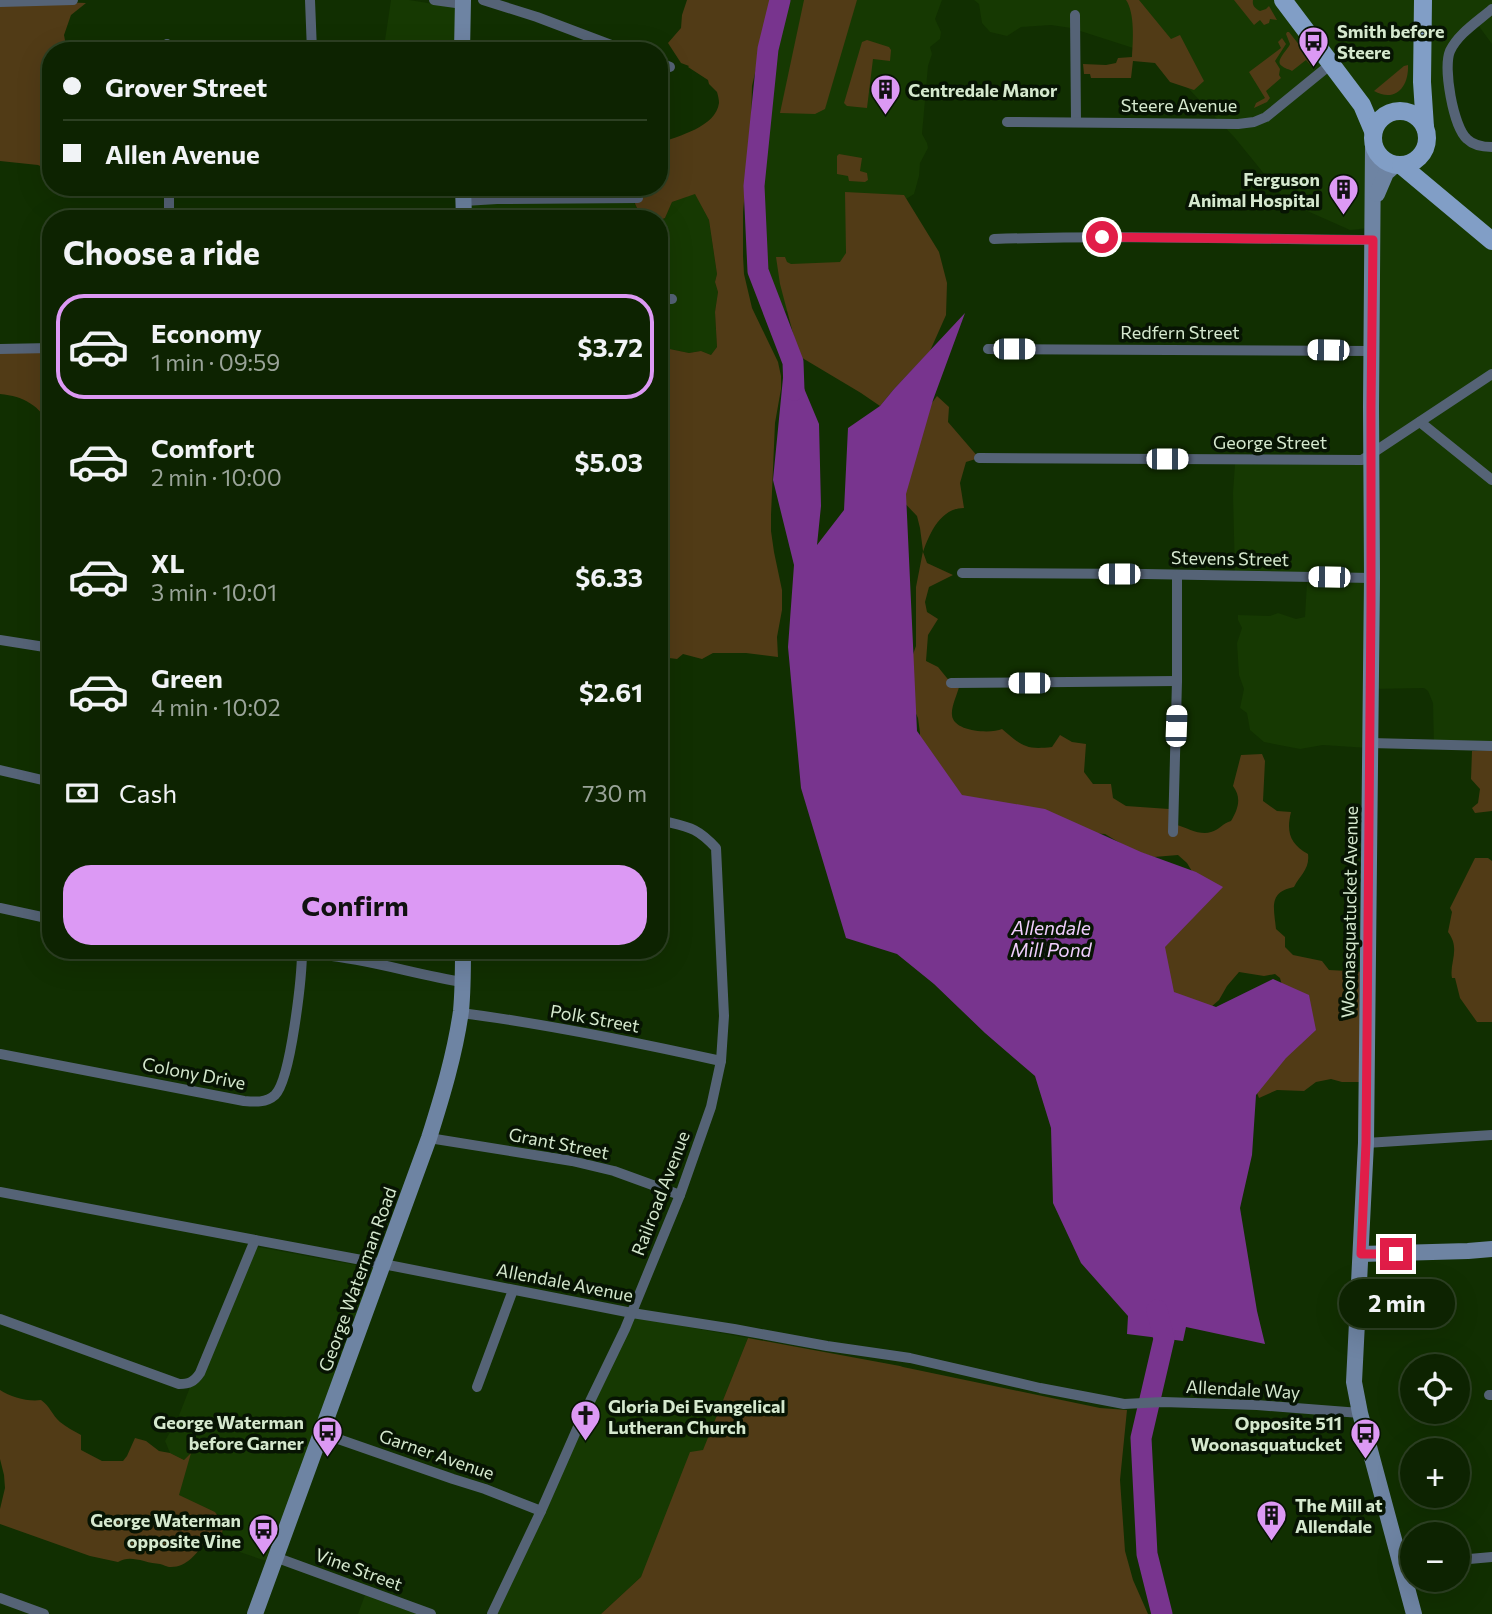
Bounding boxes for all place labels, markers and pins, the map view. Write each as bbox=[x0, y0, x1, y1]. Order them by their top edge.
place label: Smith before Steere bbox=[1337, 20, 1445, 63]
bus stop icon: Smith before Steere bbox=[1297, 24, 1331, 68]
building icon: Centredale Manor bbox=[868, 73, 902, 117]
place label: Centredale Manor bbox=[908, 79, 1058, 101]
place label: Ferguson Animal Hospital bbox=[1188, 168, 1320, 211]
building icon: Ferguson Animal Hospital bbox=[1326, 172, 1360, 216]
place label: Gloria Dei Evangelical Lutheran Church bbox=[608, 1395, 785, 1438]
church icon: Gloria Dei Evangelical Lutheran Church bbox=[568, 1399, 602, 1443]
place label: George Waterman before Garner bbox=[153, 1411, 305, 1454]
place label: Opposite 511 Woonasquatucket bbox=[1191, 1412, 1342, 1455]
bus stop icon: George Waterman before Garner bbox=[310, 1415, 344, 1459]
bus stop icon: Opposite 511 Woonasquatucket bbox=[1348, 1416, 1382, 1460]
place label: The Mill at Allendale bbox=[1295, 1494, 1383, 1537]
building icon: The Mill at Allendale bbox=[1255, 1498, 1289, 1542]
place label: George Waterman opposite Vine bbox=[90, 1509, 241, 1552]
bus stop icon: George Waterman opposite Vine bbox=[247, 1513, 281, 1557]

